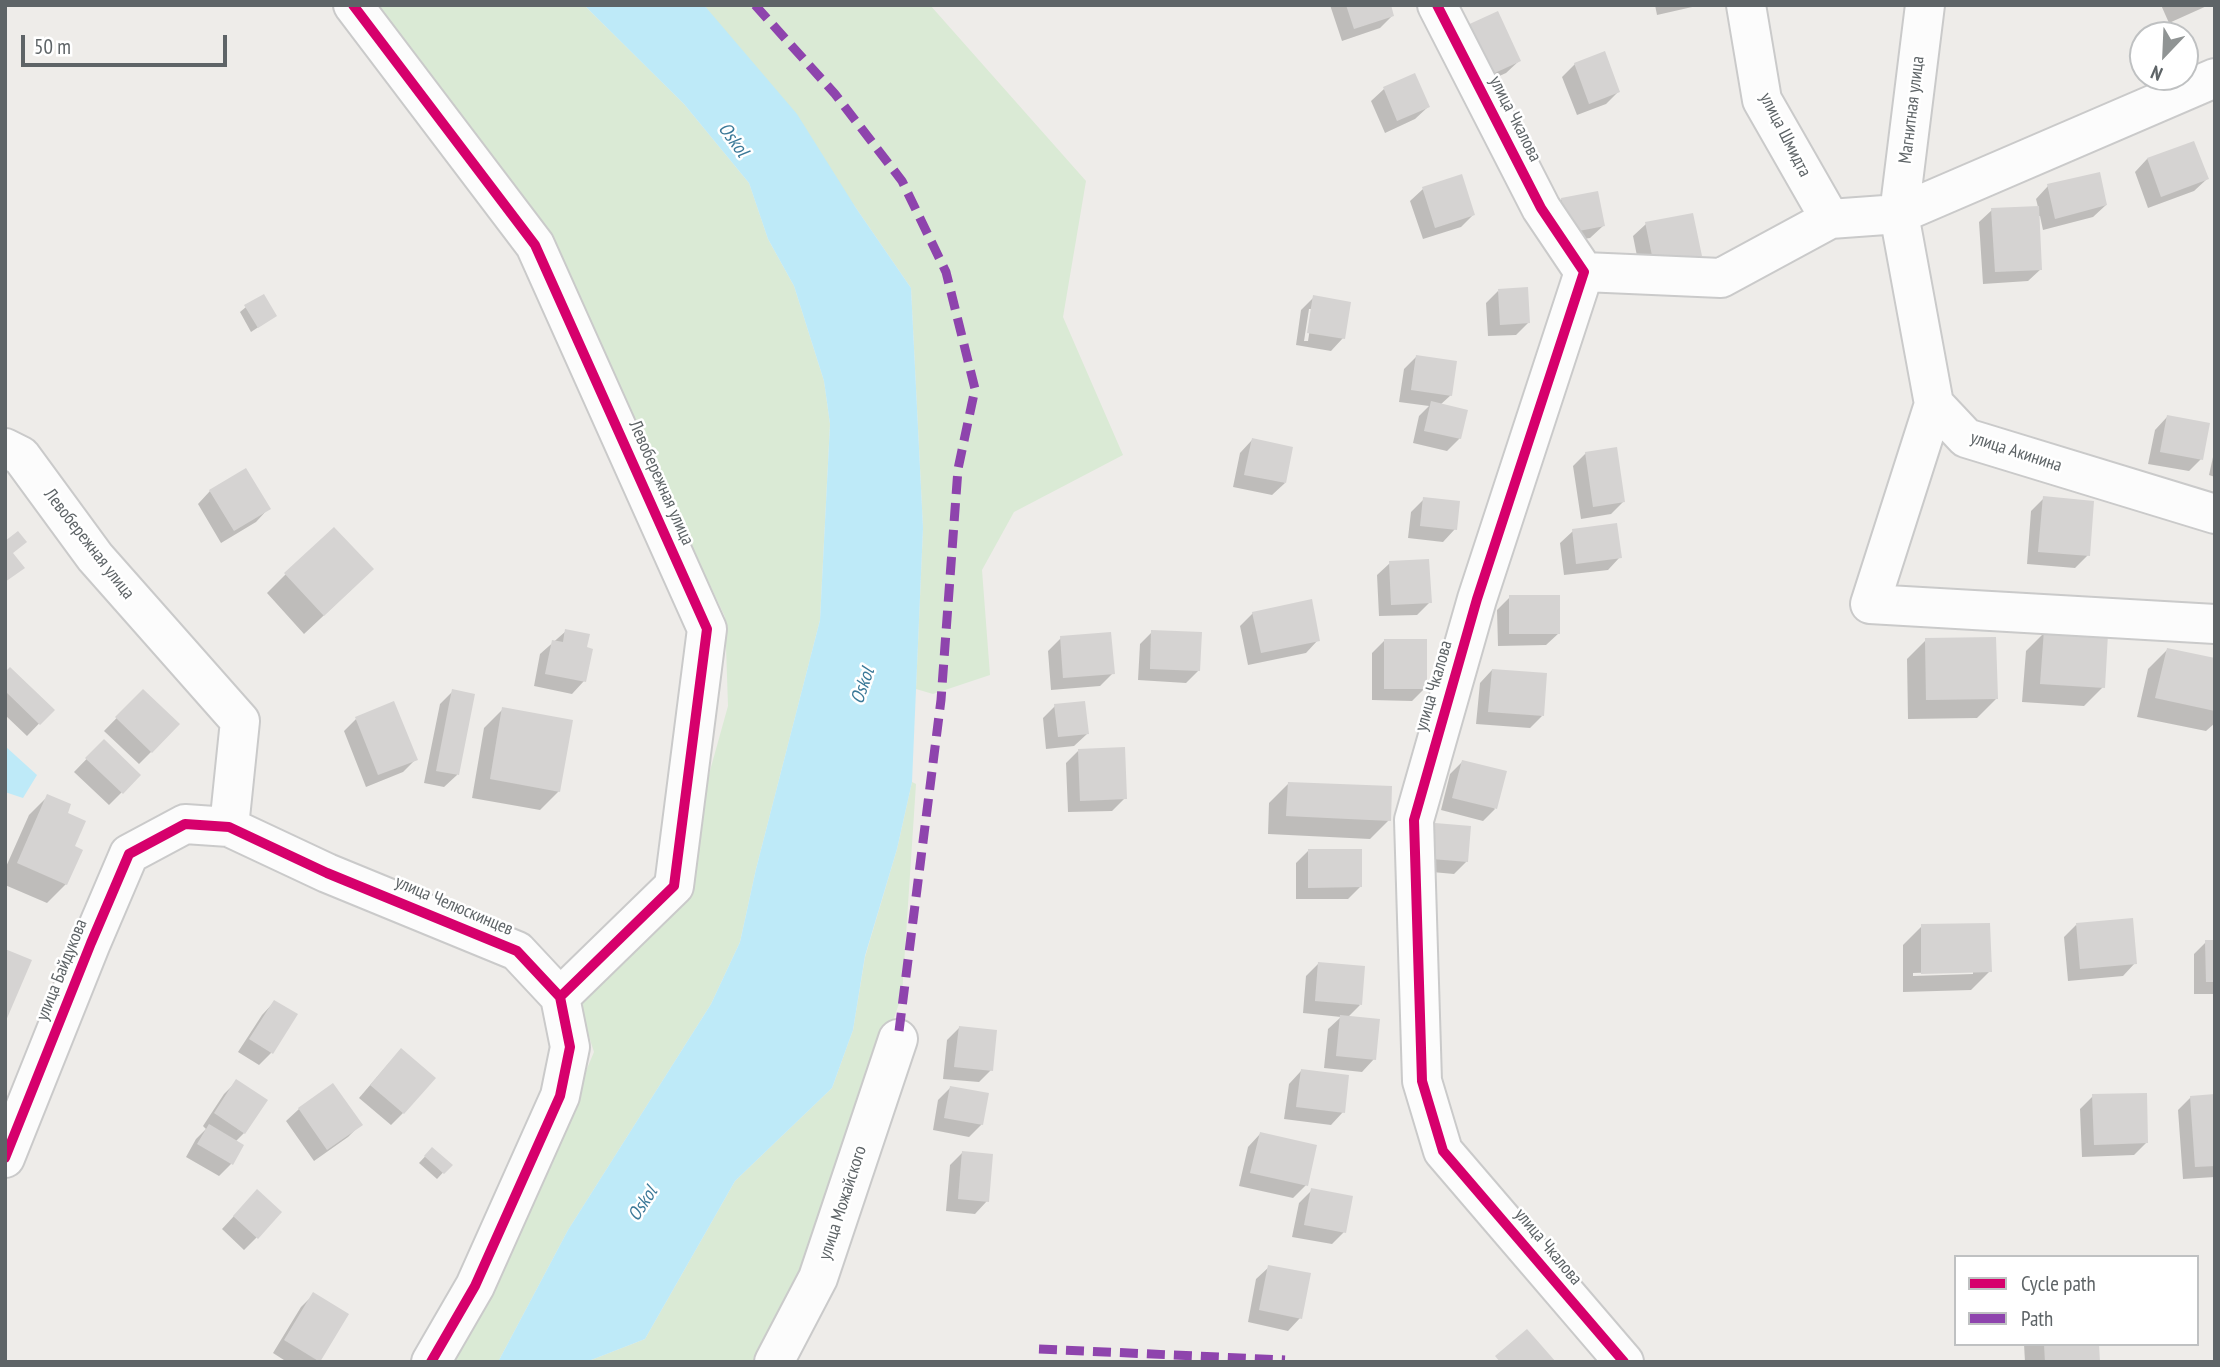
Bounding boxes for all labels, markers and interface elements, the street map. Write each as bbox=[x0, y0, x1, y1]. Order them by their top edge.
scale bar bbox=[24, 21, 231, 65]
north arrow bbox=[2129, 21, 2199, 91]
text: 50 m bbox=[34, 33, 71, 60]
street label: Магнитная улица bbox=[1895, 55, 1929, 165]
text: N bbox=[2147, 60, 2166, 87]
street label: улица Чкалова bbox=[1484, 73, 1546, 165]
street label: улица Шмидта bbox=[1755, 89, 1815, 181]
water label: Oskol bbox=[713, 118, 753, 162]
street label: Левобережная улица bbox=[624, 417, 698, 549]
street label: улица Акинина bbox=[1968, 427, 2064, 477]
street label: Левобережная улица bbox=[39, 484, 139, 604]
street label: улица Чкалова bbox=[1411, 638, 1457, 734]
water label: Oskol bbox=[846, 665, 880, 707]
street label: улица Челюскинцев bbox=[392, 871, 516, 941]
street label: улица Байдукова bbox=[32, 916, 92, 1024]
street label: улица Можайского bbox=[814, 1143, 872, 1263]
water label: Oskol bbox=[623, 1182, 663, 1226]
street label: улица Чкалова bbox=[1510, 1204, 1586, 1290]
legend bbox=[1954, 1255, 2199, 1346]
text: Cycle path bbox=[2021, 1270, 2096, 1297]
text: Path bbox=[2021, 1305, 2053, 1332]

